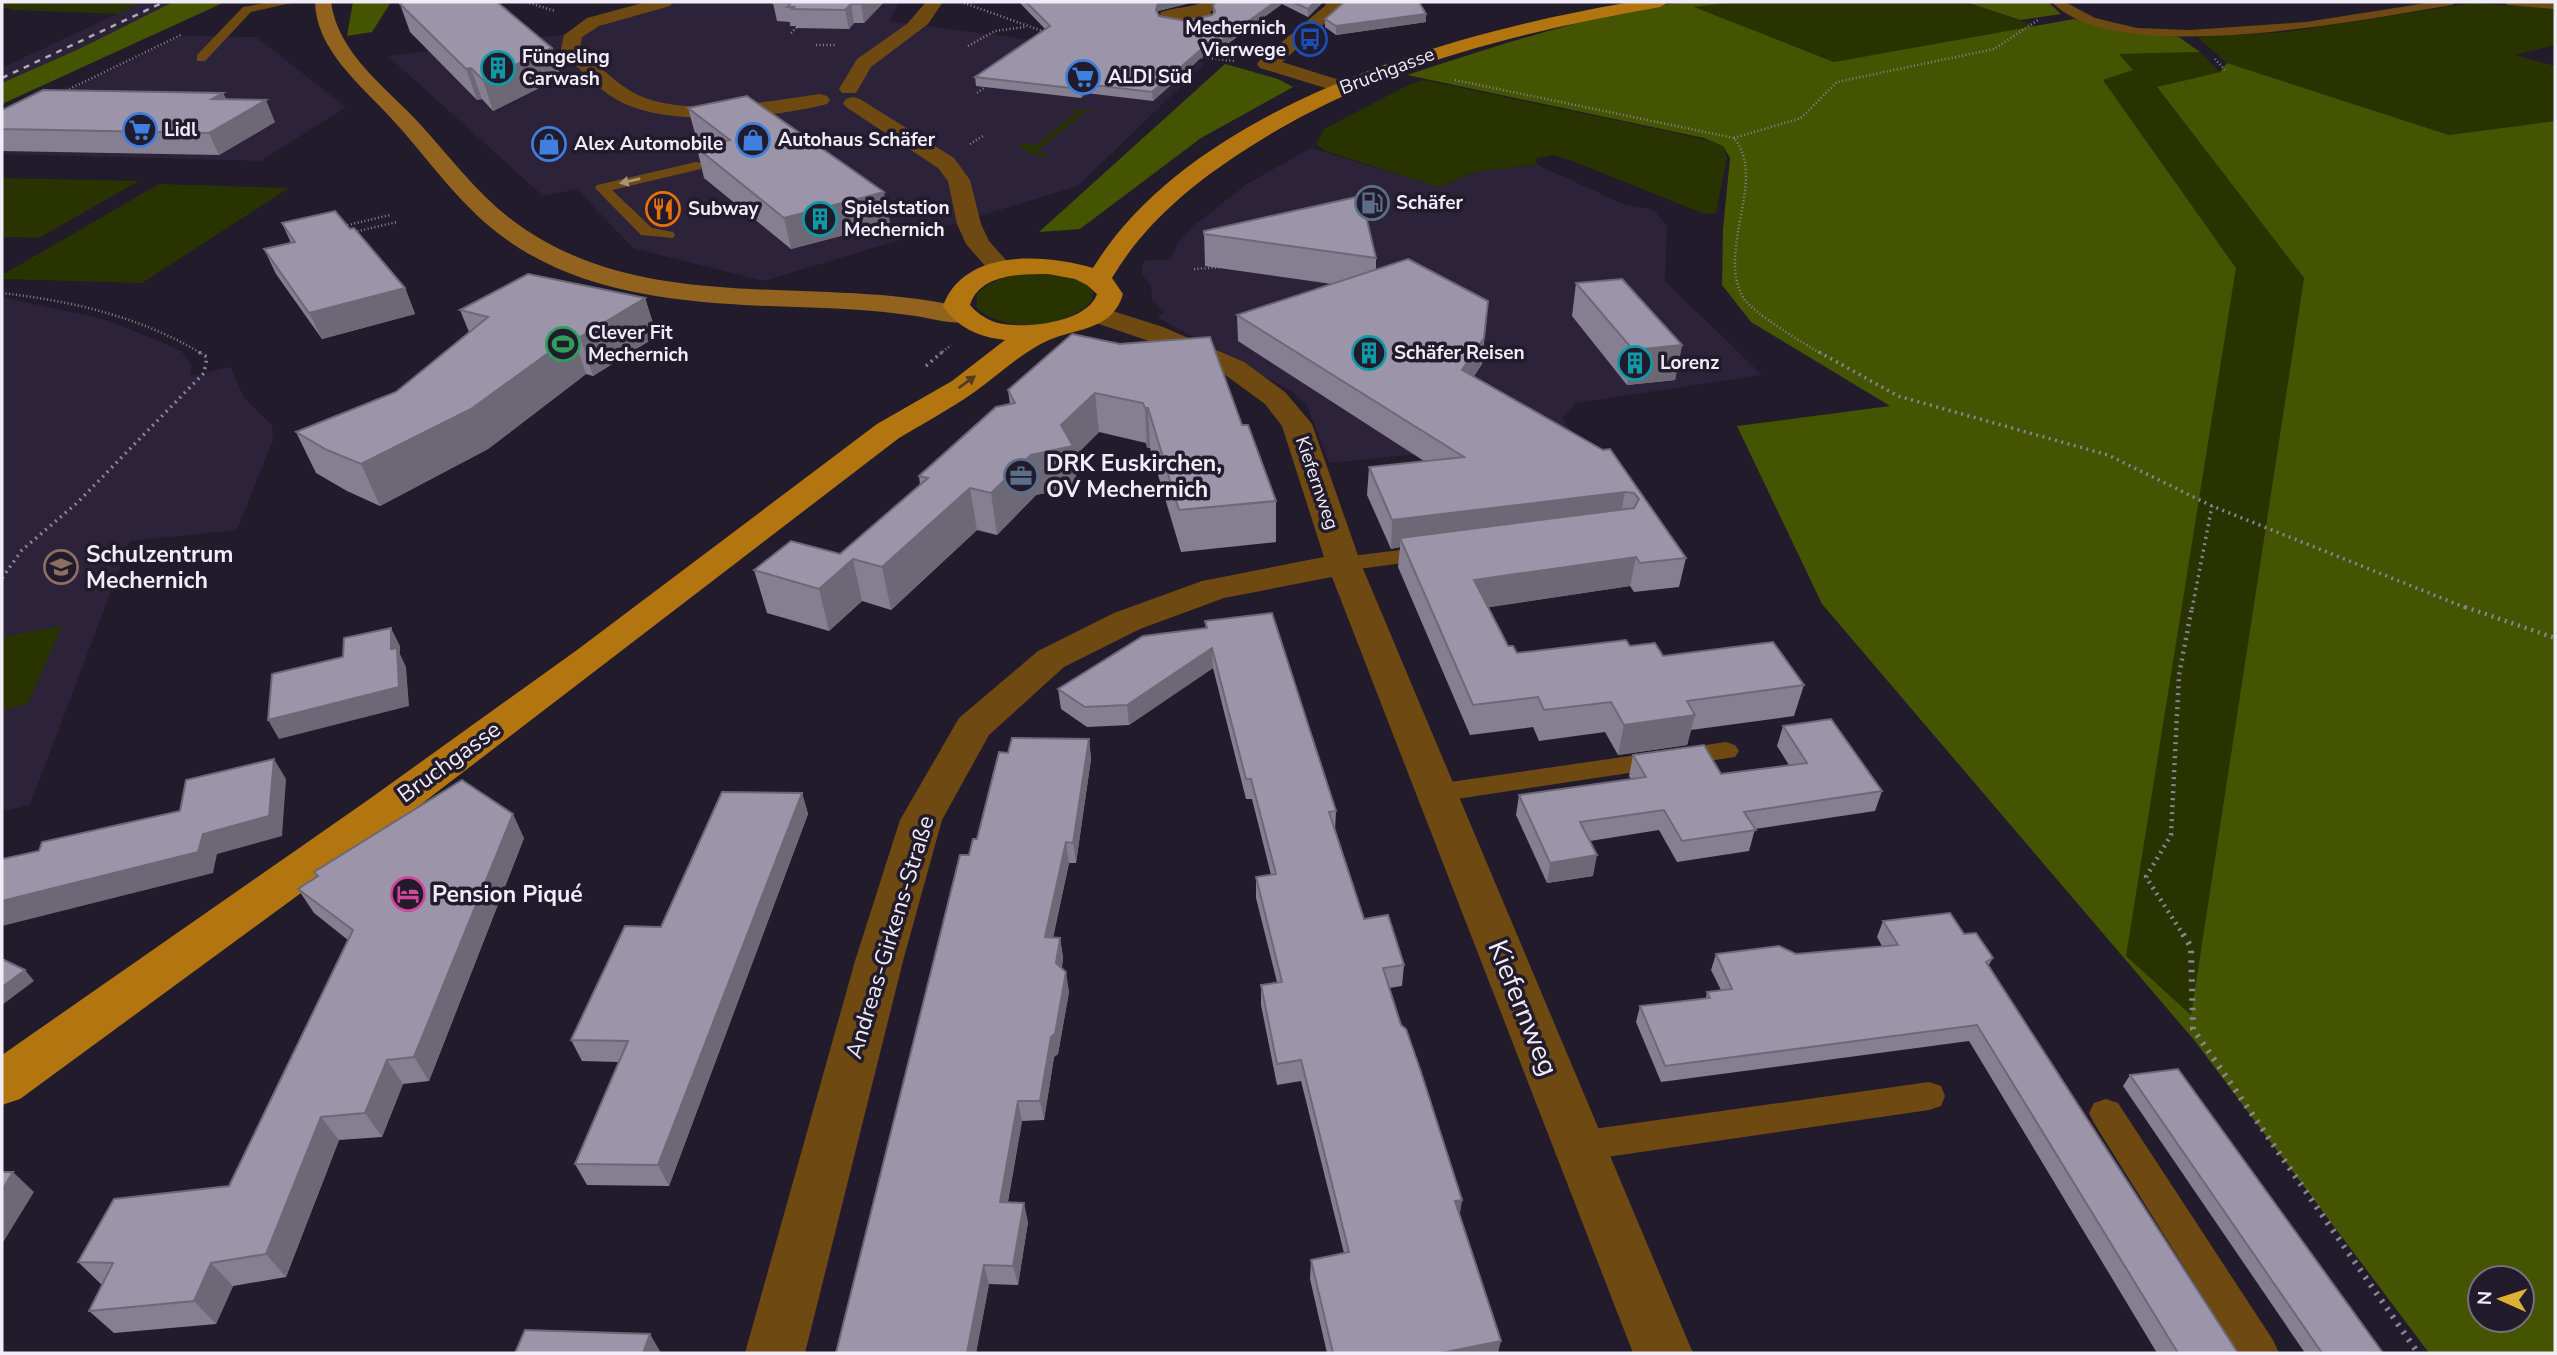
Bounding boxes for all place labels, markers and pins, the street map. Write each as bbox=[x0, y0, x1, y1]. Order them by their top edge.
place label: Mechernich Vierwege bbox=[1185, 15, 1286, 63]
bus stop icon: Mechernich Vierwege bbox=[1291, 20, 1329, 58]
place label: Füngeling Carwash bbox=[522, 44, 610, 92]
building icon: Füngeling Carwash bbox=[479, 49, 517, 87]
supermarket icon: ALDI Süd bbox=[1064, 58, 1102, 96]
place label: ALDI Süd bbox=[1108, 64, 1192, 90]
supermarket icon: Lidl bbox=[121, 111, 159, 149]
place label: Lidl bbox=[164, 117, 197, 143]
shop icon: Autohaus Schäfer bbox=[734, 121, 772, 159]
shop icon: Alex Automobile bbox=[530, 125, 568, 163]
place label: Autohaus Schäfer bbox=[778, 127, 936, 153]
place label: Alex Automobile bbox=[574, 131, 723, 157]
fuel station icon: Schäfer bbox=[1353, 184, 1391, 222]
restaurant icon: Subway bbox=[644, 190, 682, 228]
place label: Schäfer bbox=[1396, 190, 1463, 216]
place label: Spielstation Mechernich bbox=[844, 195, 950, 243]
place label: Subway bbox=[688, 196, 760, 222]
building icon: Spielstation Mechernich bbox=[801, 200, 839, 238]
place label: Clever Fit Mechernich bbox=[588, 320, 689, 368]
sports icon: Clever Fit Mechernich bbox=[544, 325, 582, 363]
building icon: Schäfer Reisen bbox=[1350, 334, 1388, 372]
place label: Schäfer Reisen bbox=[1394, 340, 1525, 366]
building icon: Lorenz bbox=[1616, 344, 1654, 382]
place label: Lorenz bbox=[1660, 350, 1719, 376]
place label: DRK Euskirchen, OV Mechernich bbox=[1046, 448, 1222, 505]
office icon: DRK Euskirchen, OV Mechernich bbox=[1002, 457, 1040, 495]
place label: Schulzentrum Mechernich bbox=[86, 539, 233, 596]
school or university icon: Schulzentrum Mechernich bbox=[42, 548, 80, 586]
hotel icon: Pension Piqué bbox=[389, 875, 427, 913]
place label: Pension Piqué bbox=[432, 879, 583, 910]

